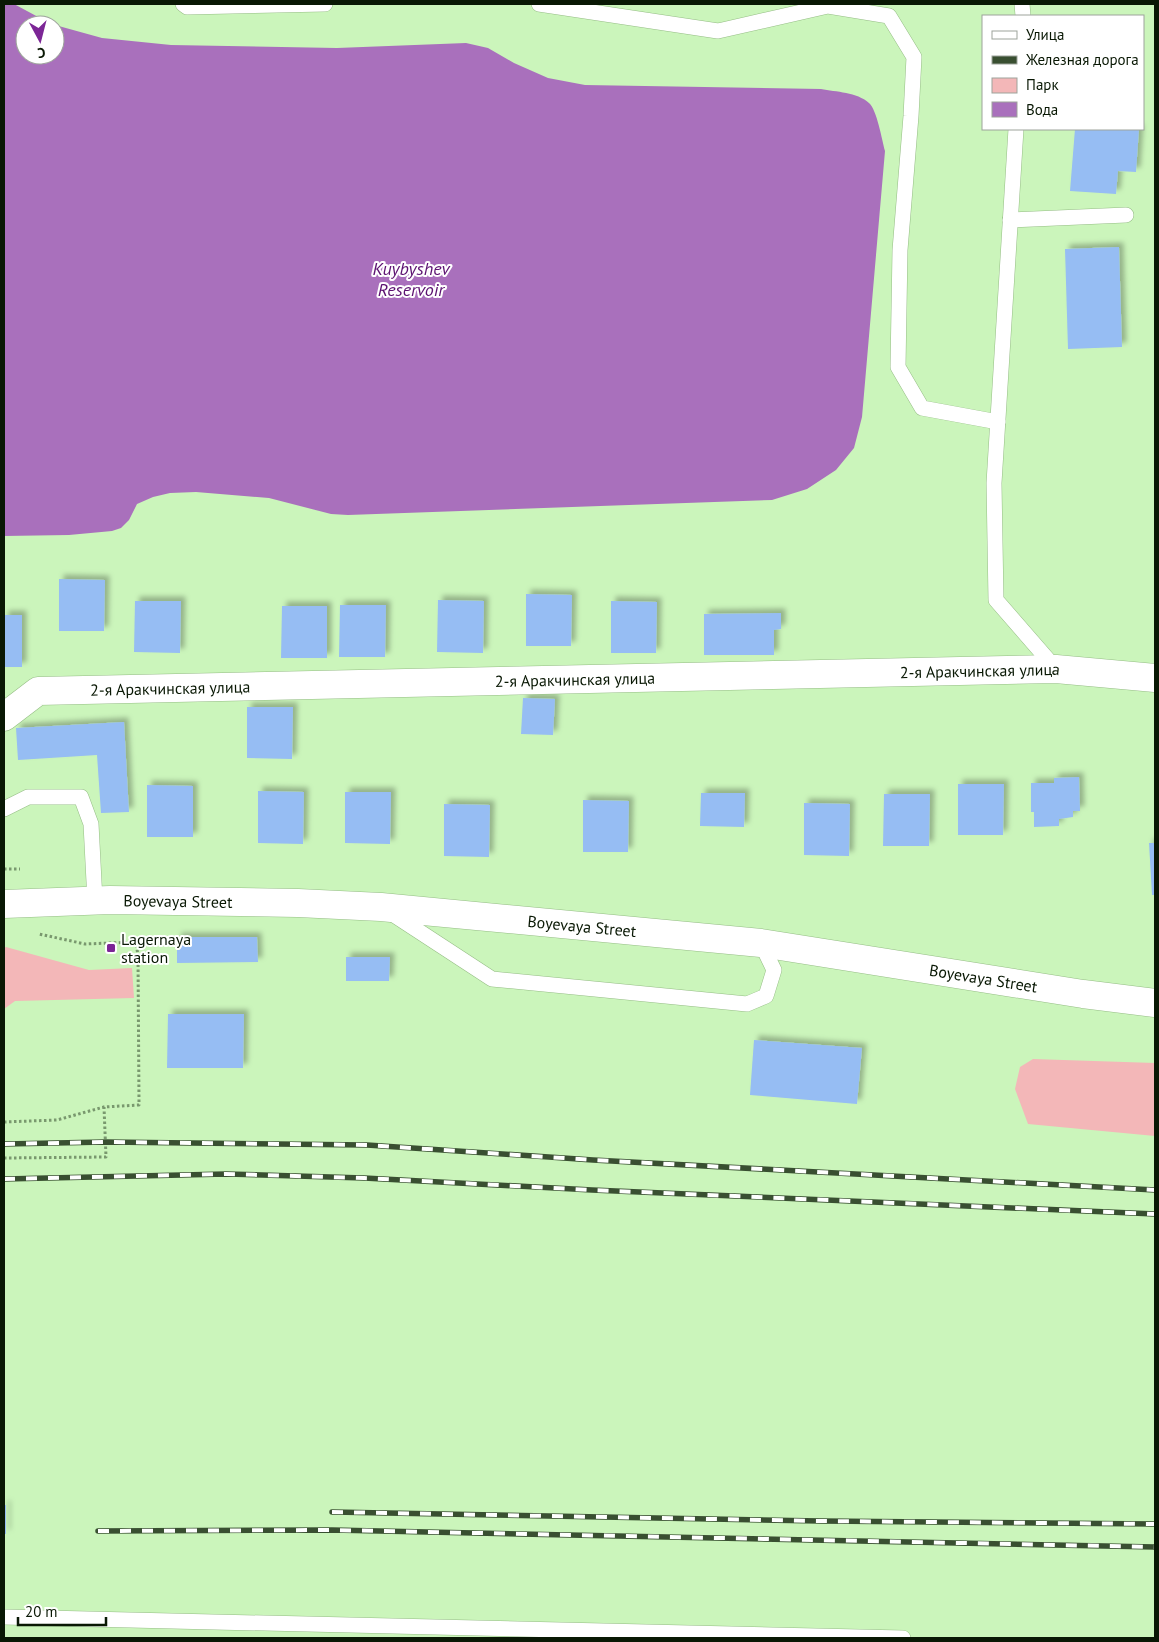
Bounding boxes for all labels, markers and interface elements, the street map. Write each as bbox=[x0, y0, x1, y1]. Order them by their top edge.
north arrow bbox=[15, 15, 65, 65]
legend bbox=[982, 15, 1144, 130]
text: Улица bbox=[1026, 25, 1064, 44]
text: С bbox=[36, 43, 47, 62]
text: Железная дорога bbox=[1025, 50, 1139, 69]
text: Парк bbox=[1026, 75, 1059, 94]
text: Вода bbox=[1026, 100, 1058, 119]
water label: Kuybyshev Reservoir bbox=[372, 257, 452, 301]
street label: 2-я Аракчинская улица bbox=[900, 659, 1061, 682]
street label: 2-я Аракчинская улица bbox=[495, 668, 655, 691]
street label: 2-я Аракчинская улица bbox=[90, 676, 250, 700]
street label: Boyevaya Street bbox=[123, 890, 233, 912]
street label: Boyevaya Street bbox=[527, 911, 638, 941]
place label: Lagernaya station bbox=[121, 929, 191, 967]
marker: Lagernaya station bbox=[105, 942, 117, 954]
street label: Boyevaya Street bbox=[928, 960, 1039, 997]
scale bar bbox=[18, 1594, 105, 1626]
text: 20 m bbox=[25, 1602, 58, 1621]

